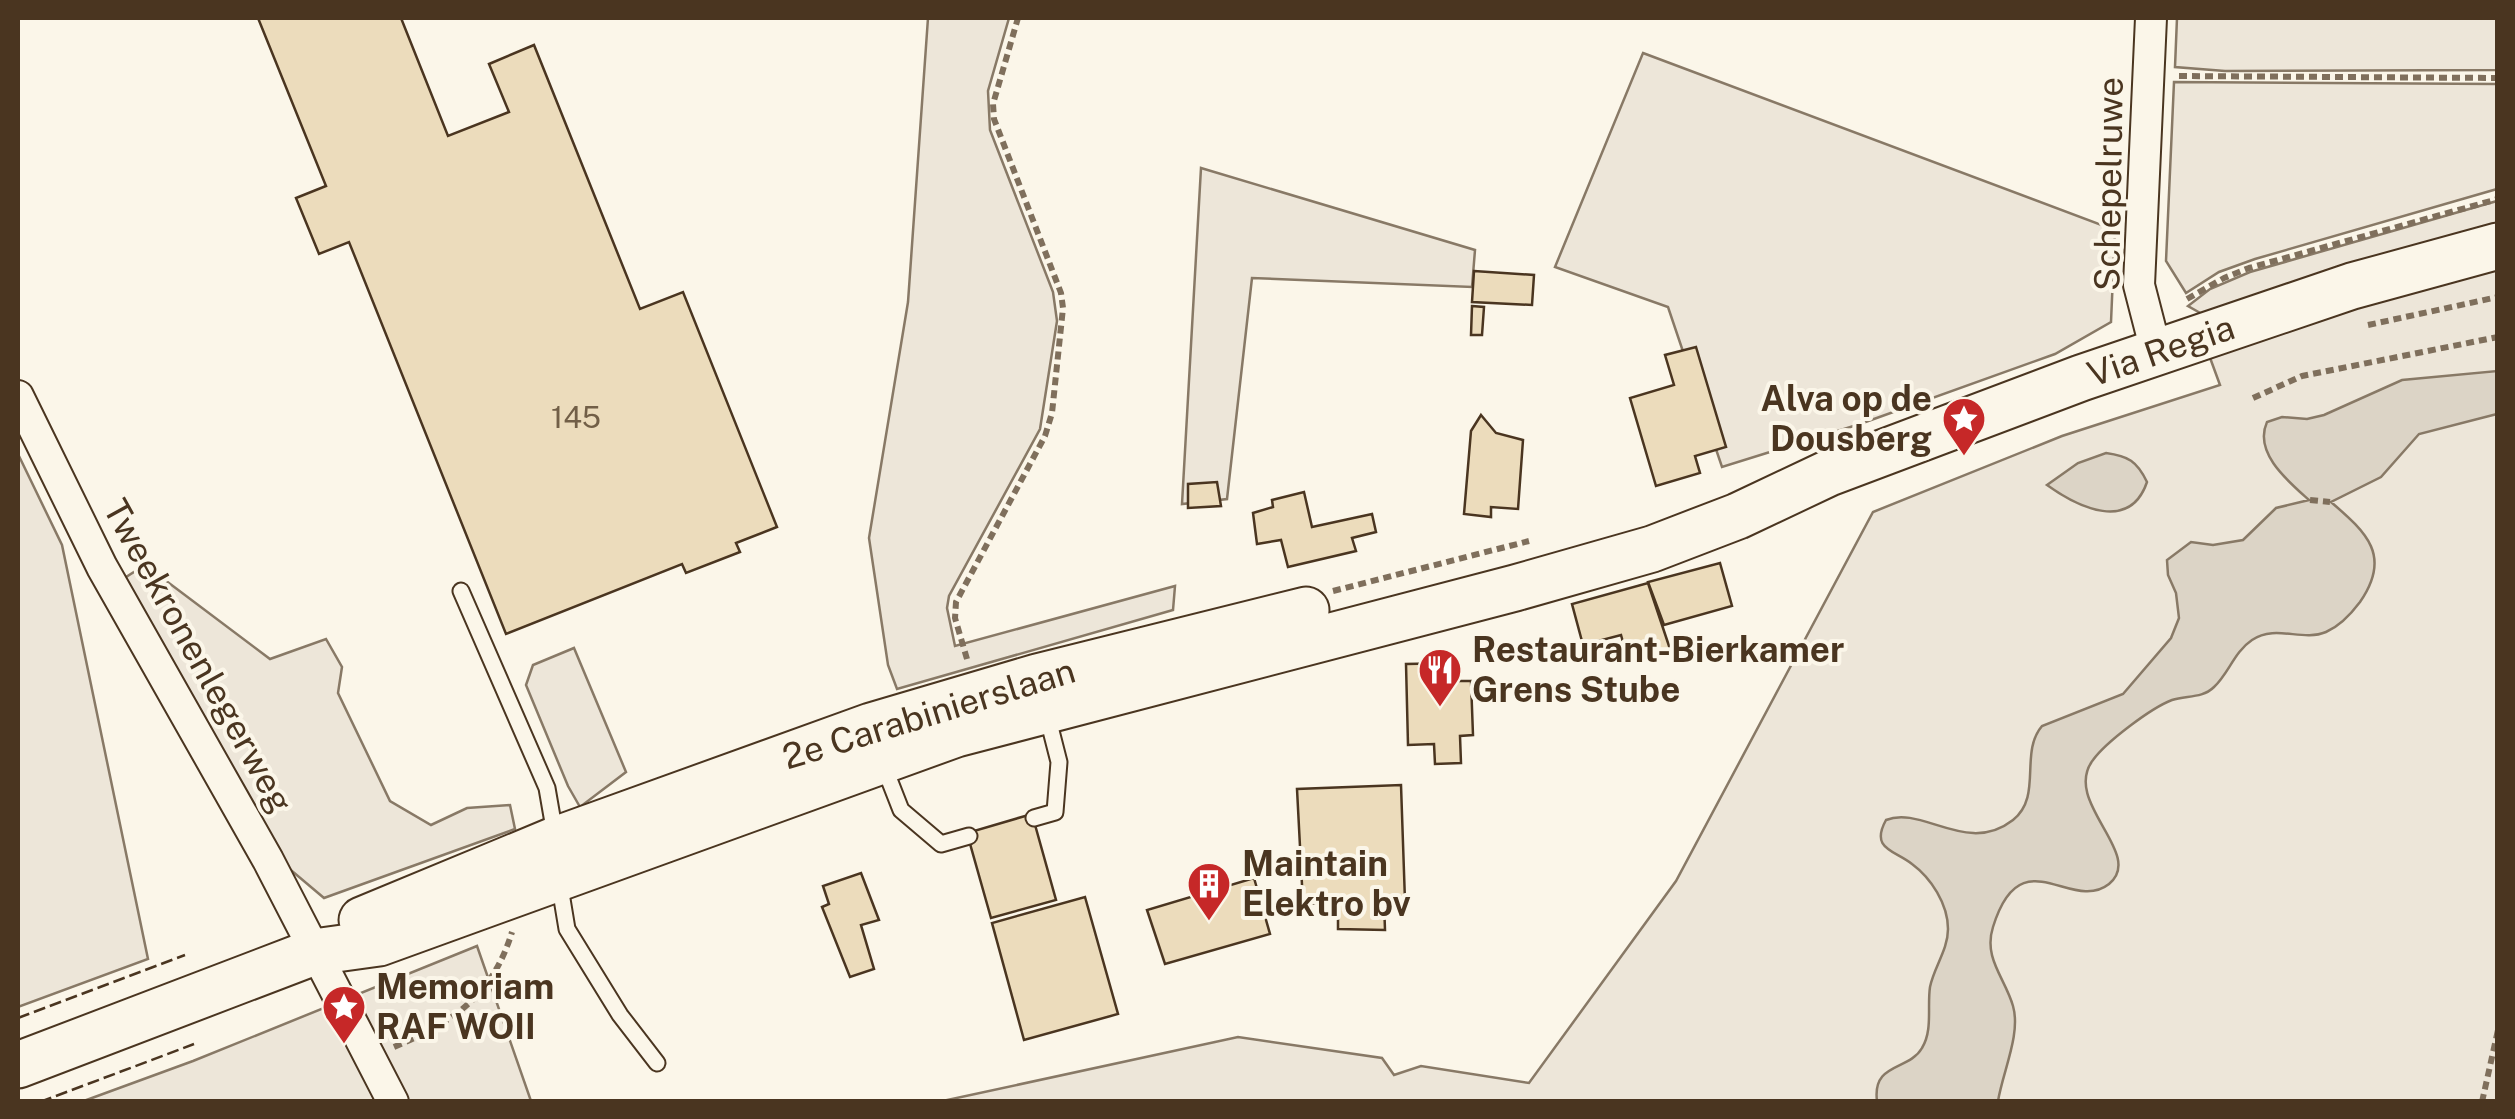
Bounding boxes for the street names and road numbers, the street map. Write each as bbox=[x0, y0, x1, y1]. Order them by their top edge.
street label: Schepelruwe bbox=[2086, 77, 2131, 291]
street label: Via Regia bbox=[2082, 306, 2240, 395]
street label: Tweekronenlegerweg bbox=[95, 492, 302, 820]
street label: 2e Carabinierslaan bbox=[778, 650, 1080, 778]

